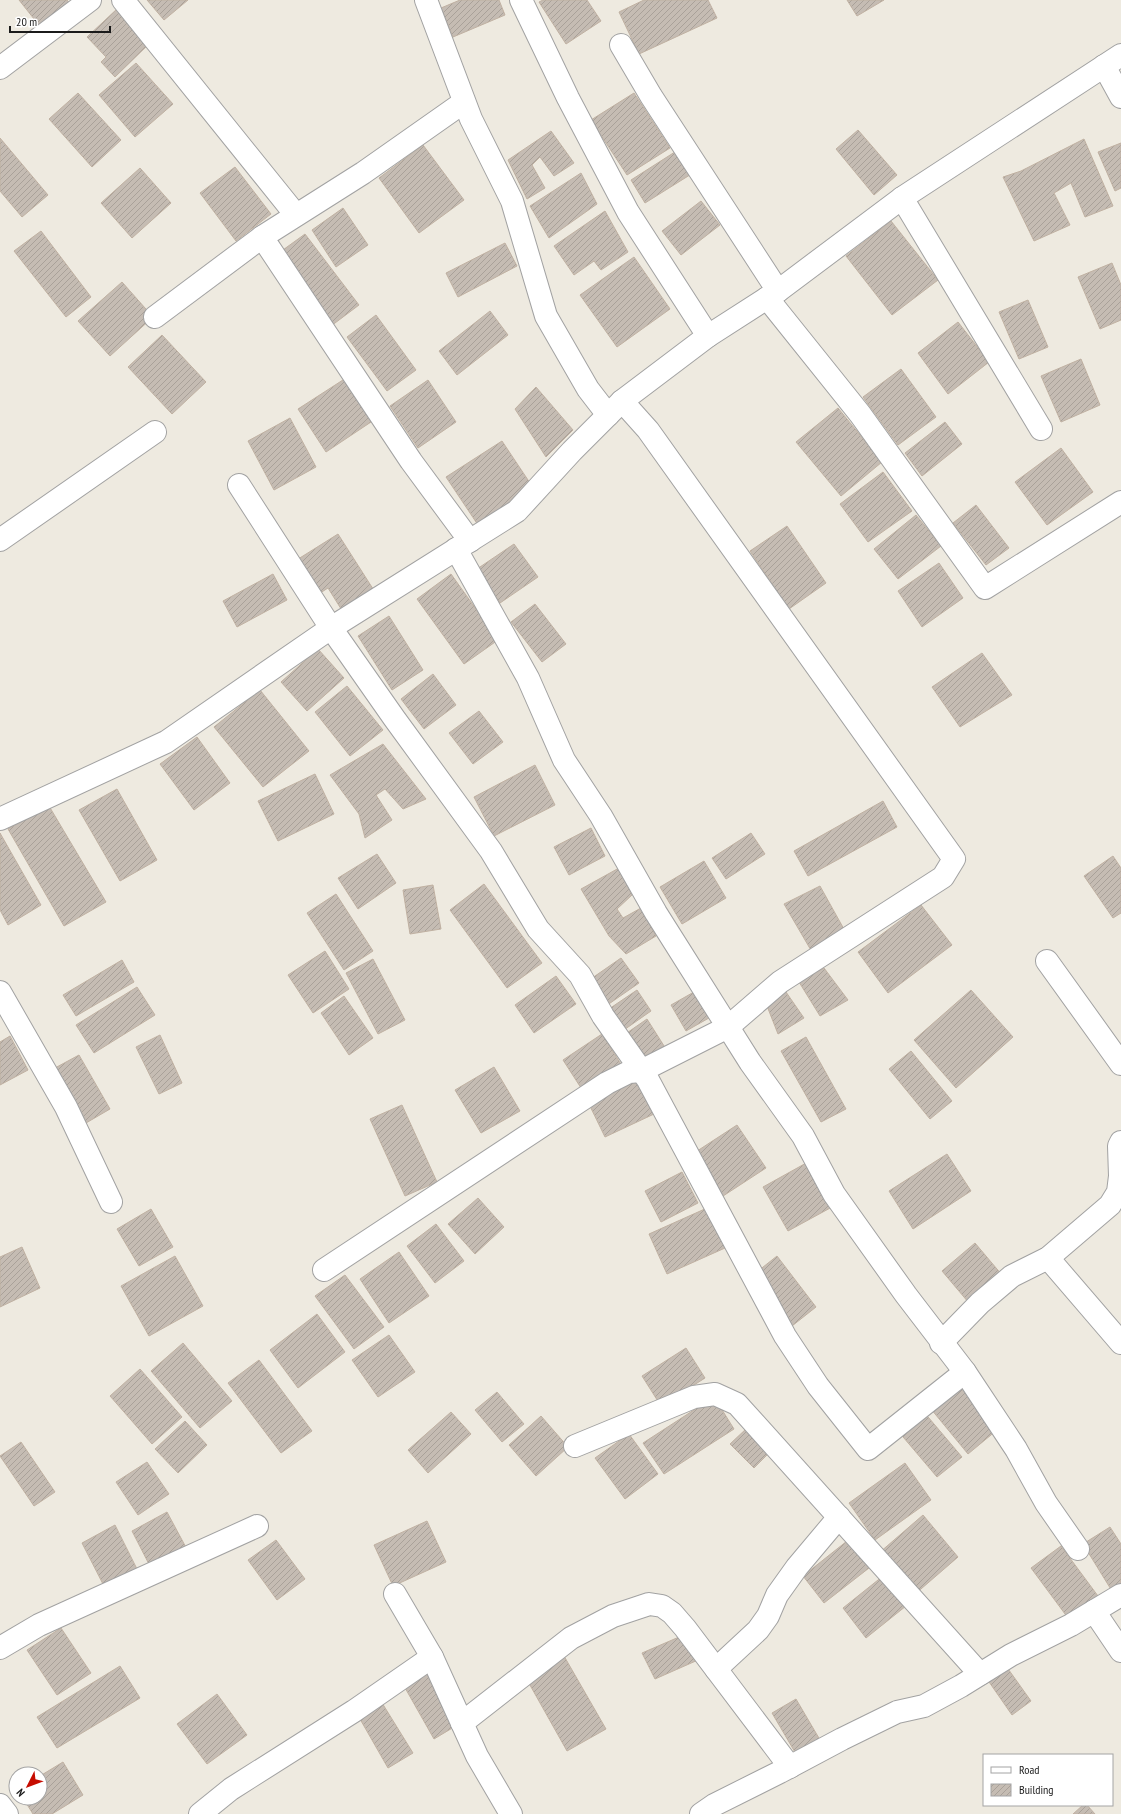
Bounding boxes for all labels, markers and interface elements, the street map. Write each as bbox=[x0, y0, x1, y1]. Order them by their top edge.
scale bar bbox=[10, 8, 110, 34]
text: 20 m bbox=[16, 14, 37, 29]
legend bbox=[983, 1754, 1113, 1806]
text: Road bbox=[1019, 1762, 1039, 1777]
north arrow bbox=[8, 1766, 48, 1806]
text: Building bbox=[1019, 1782, 1054, 1797]
text: N bbox=[13, 1786, 28, 1800]

